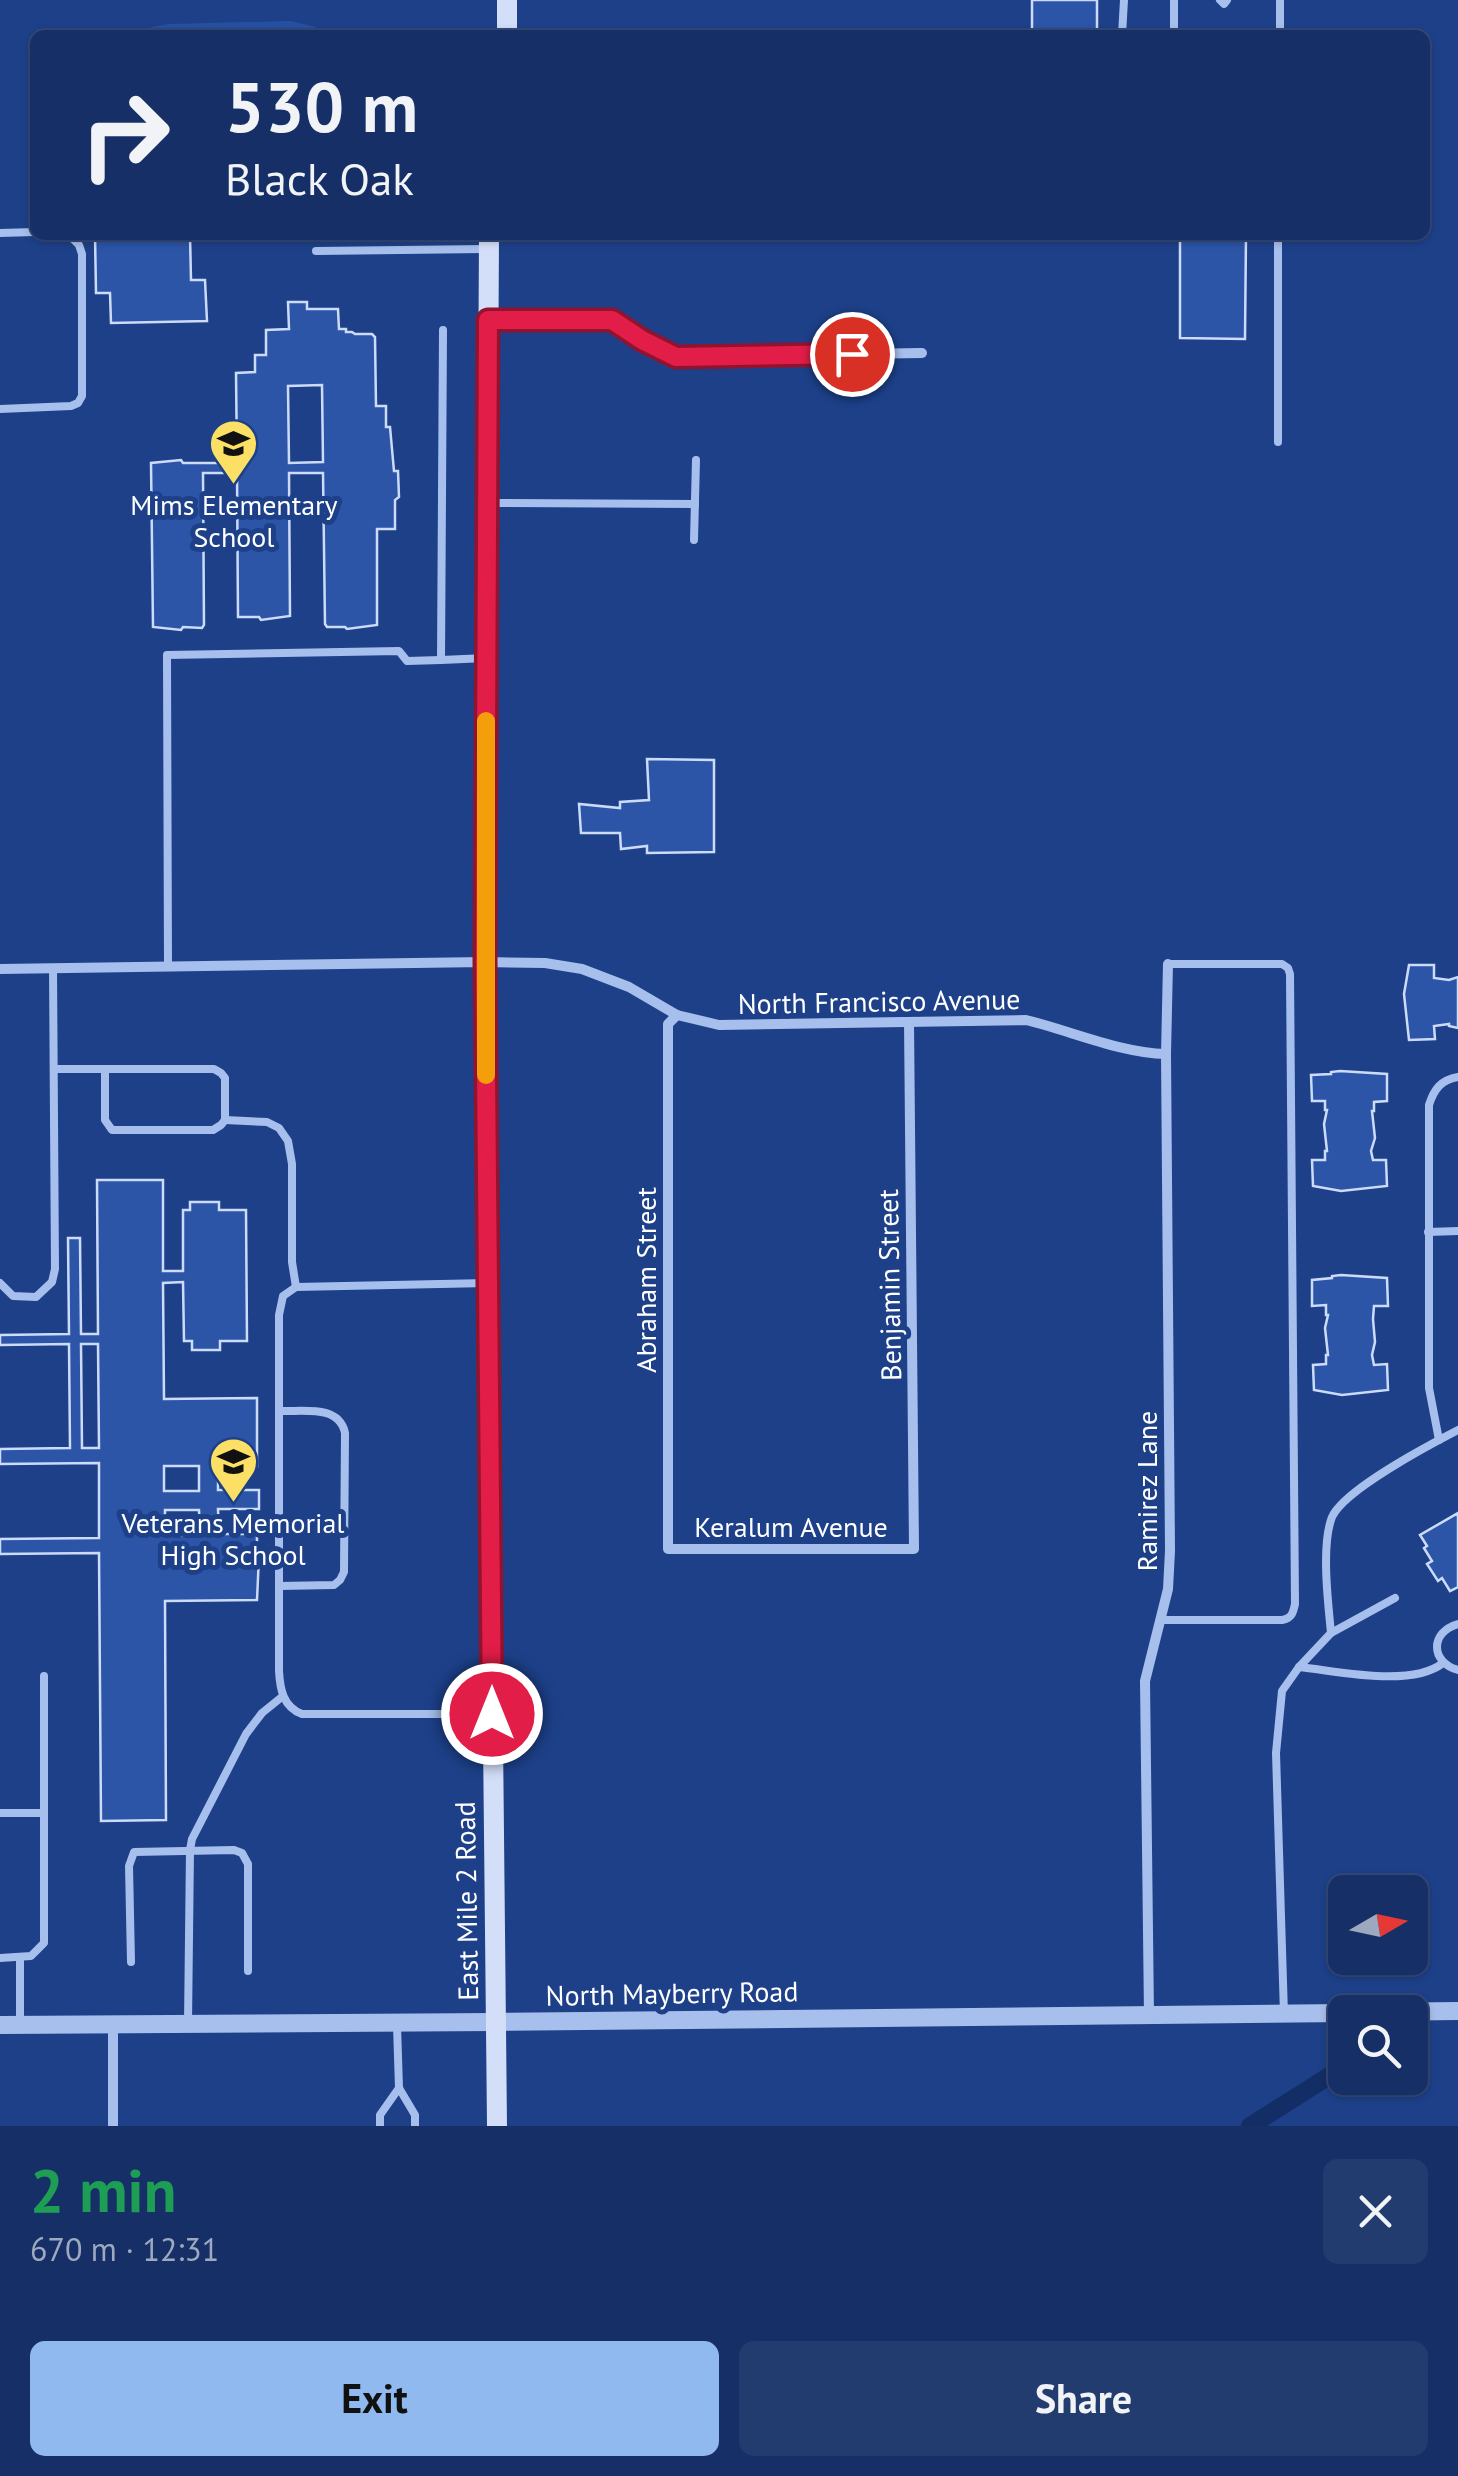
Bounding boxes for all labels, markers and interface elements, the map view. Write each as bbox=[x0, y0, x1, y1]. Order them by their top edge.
text: 530 m bbox=[225, 61, 418, 151]
icon: right bbox=[60, 70, 190, 200]
text: Black Oak bbox=[225, 149, 414, 207]
pin bbox=[810, 312, 895, 397]
icon: arrive bbox=[825, 327, 880, 382]
school or university icon: Mims Elementary School bbox=[208, 418, 260, 486]
place label: Mims Elementary School bbox=[130, 486, 338, 555]
street label: North Francisco Avenue bbox=[737, 980, 1021, 1022]
street label: Abraham Street bbox=[627, 1187, 664, 1373]
street label: Benjamin Street bbox=[869, 1188, 909, 1381]
street label: Ramirez Lane bbox=[1128, 1411, 1165, 1571]
school or university icon: Veterans Memorial High School bbox=[207, 1436, 259, 1504]
place label: Veterans Memorial High School bbox=[120, 1504, 345, 1573]
street label: Keralum Avenue bbox=[694, 1508, 888, 1545]
position arrow bbox=[440, 1662, 544, 1766]
street label: East Mile 2 Road bbox=[446, 1801, 486, 2001]
north arrow bbox=[1328, 1875, 1428, 1975]
map controls bbox=[1328, 1875, 1428, 2095]
street label: North Mayberry Road bbox=[545, 1972, 799, 2014]
button: search bbox=[1328, 1995, 1428, 2095]
text: 2 min bbox=[30, 2151, 176, 2229]
button: close bbox=[1323, 2159, 1428, 2264]
text: 670 m · 12:31 bbox=[30, 2228, 219, 2270]
button: Exit bbox=[30, 2341, 719, 2456]
button: Share bbox=[739, 2341, 1428, 2456]

